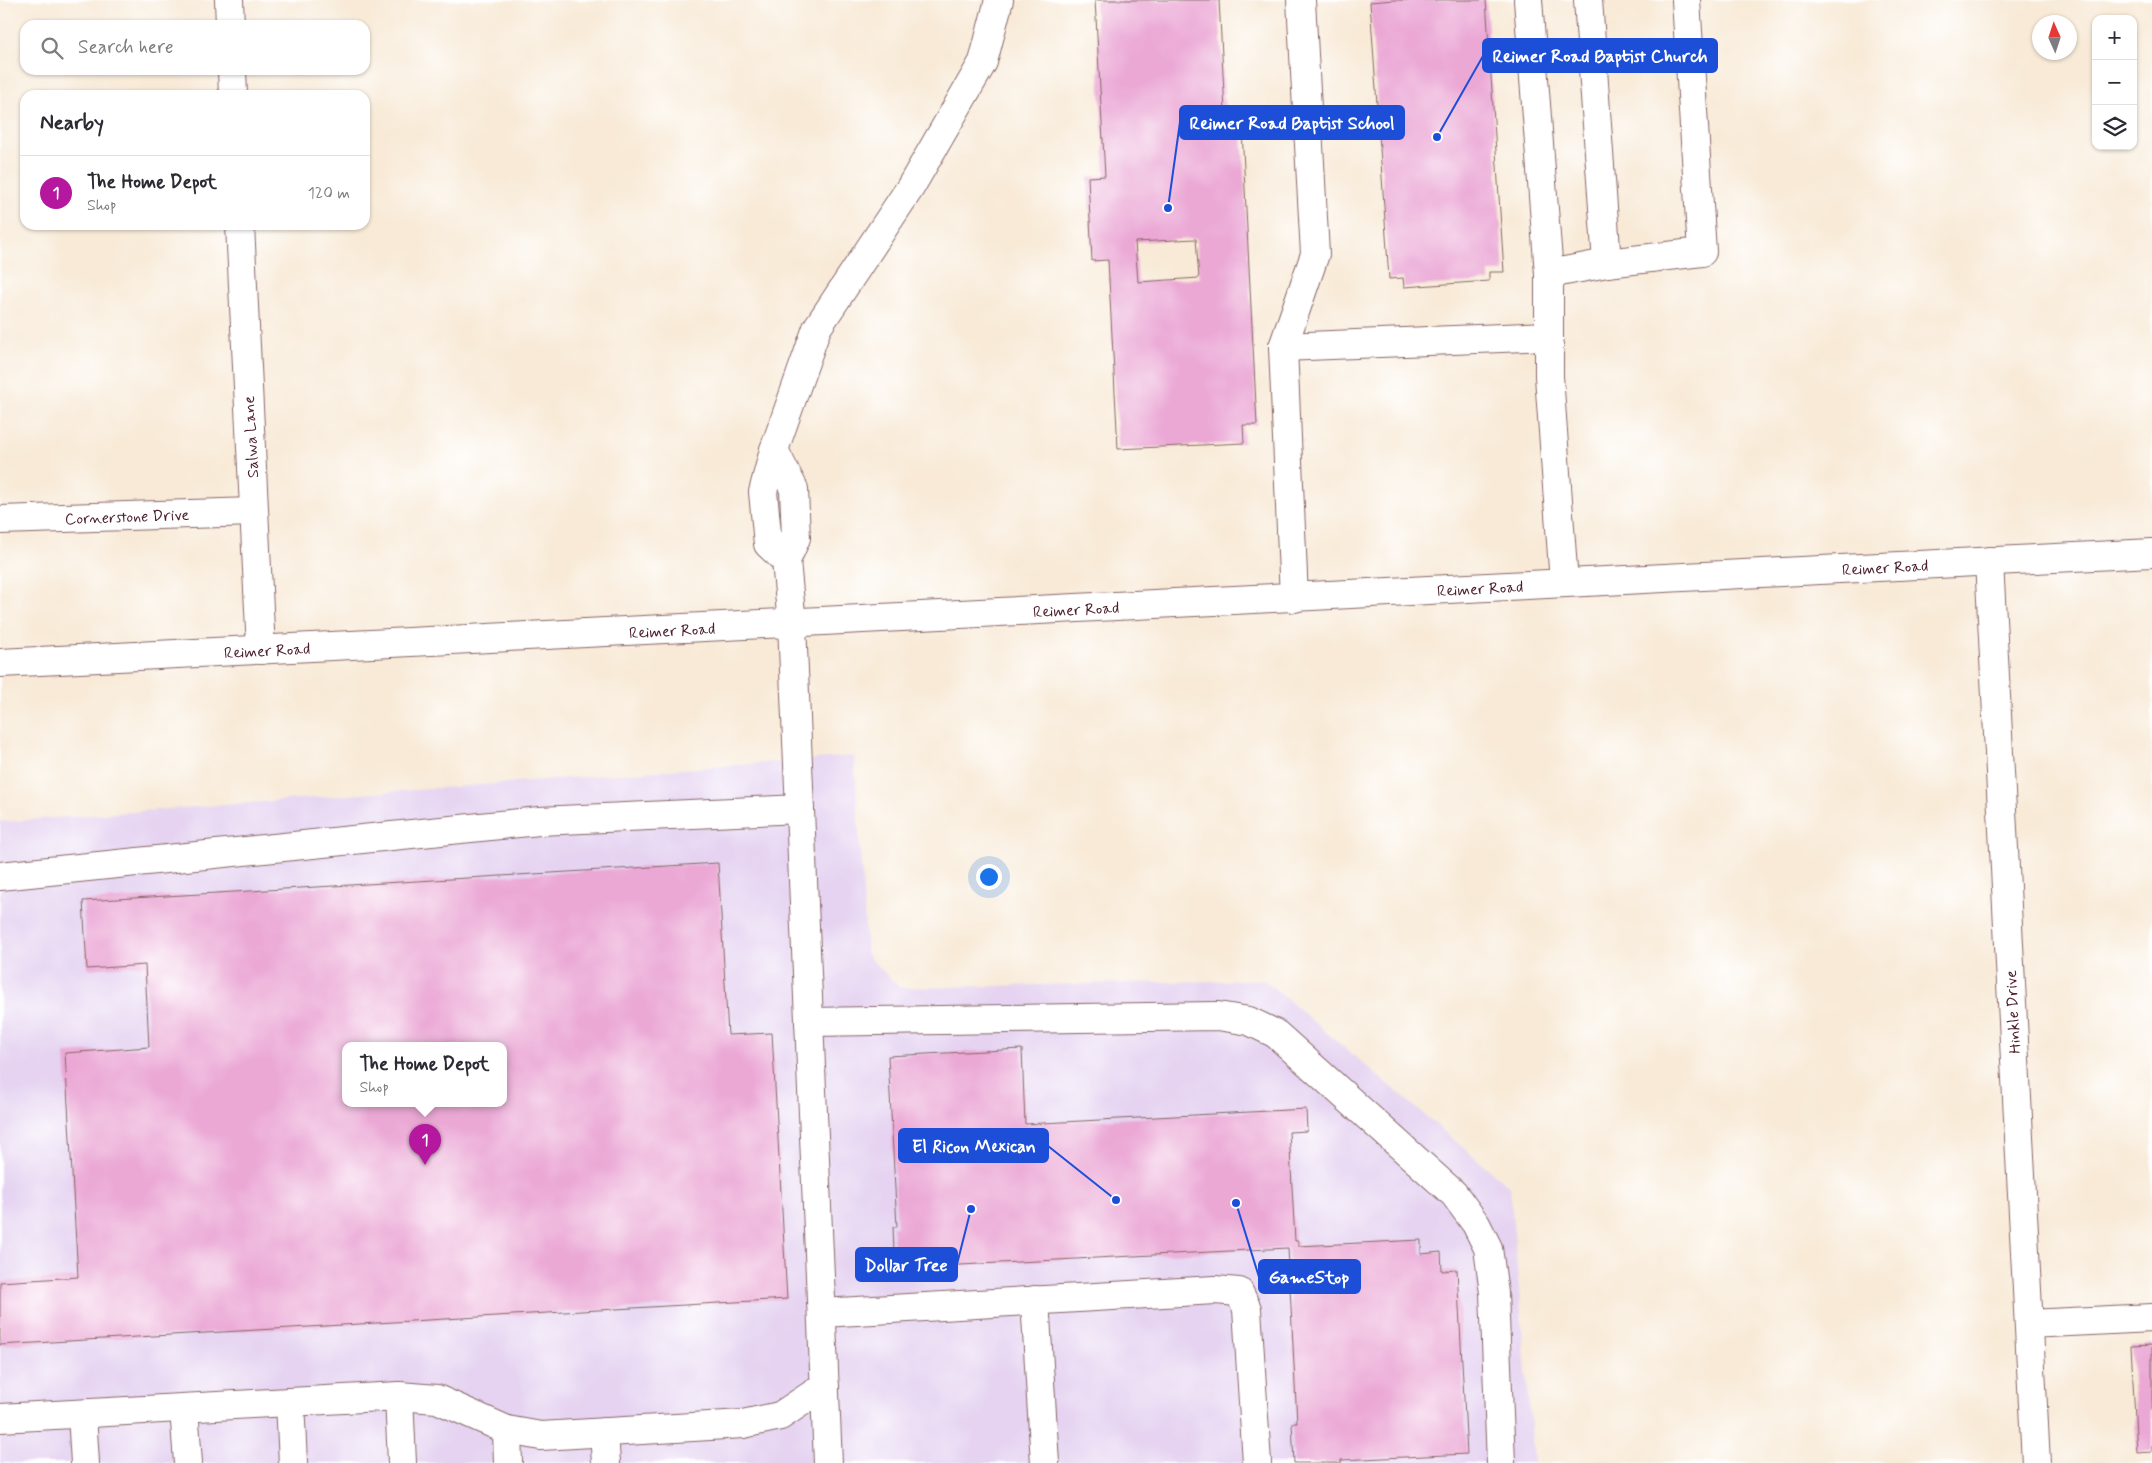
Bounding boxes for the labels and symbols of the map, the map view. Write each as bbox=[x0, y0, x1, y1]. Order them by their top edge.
north arrow bbox=[2032, 15, 2077, 60]
callout: Reimer Road Baptist Church bbox=[1483, 39, 1717, 72]
text: Reimer Road Baptist Church bbox=[1492, 45, 1708, 69]
callout: Reimer Road Baptist School bbox=[1180, 106, 1404, 139]
text: Reimer Road Baptist School bbox=[1190, 112, 1394, 136]
street label: Salwa Lane bbox=[239, 395, 264, 478]
street label: Cornerstone Drive bbox=[65, 505, 190, 530]
street label: Reimer Road bbox=[1841, 556, 1929, 581]
street label: Reimer Road bbox=[1436, 577, 1524, 602]
street label: Reimer Road bbox=[1032, 598, 1120, 623]
street label: Reimer Road bbox=[628, 619, 716, 644]
street label: Reimer Road bbox=[223, 639, 311, 664]
your location bbox=[976, 864, 1002, 890]
street label: Hinkle Drive bbox=[2001, 970, 2026, 1054]
pin: 1 bbox=[409, 1124, 441, 1165]
callout: El Ricon Mexican bbox=[899, 1129, 1048, 1162]
text: El Ricon Mexican bbox=[912, 1135, 1036, 1159]
callout: Dollar Tree bbox=[856, 1248, 957, 1281]
text: Dollar Tree bbox=[864, 1254, 948, 1278]
callout: GameStop bbox=[1259, 1260, 1360, 1293]
text: GameStop bbox=[1269, 1266, 1349, 1290]

